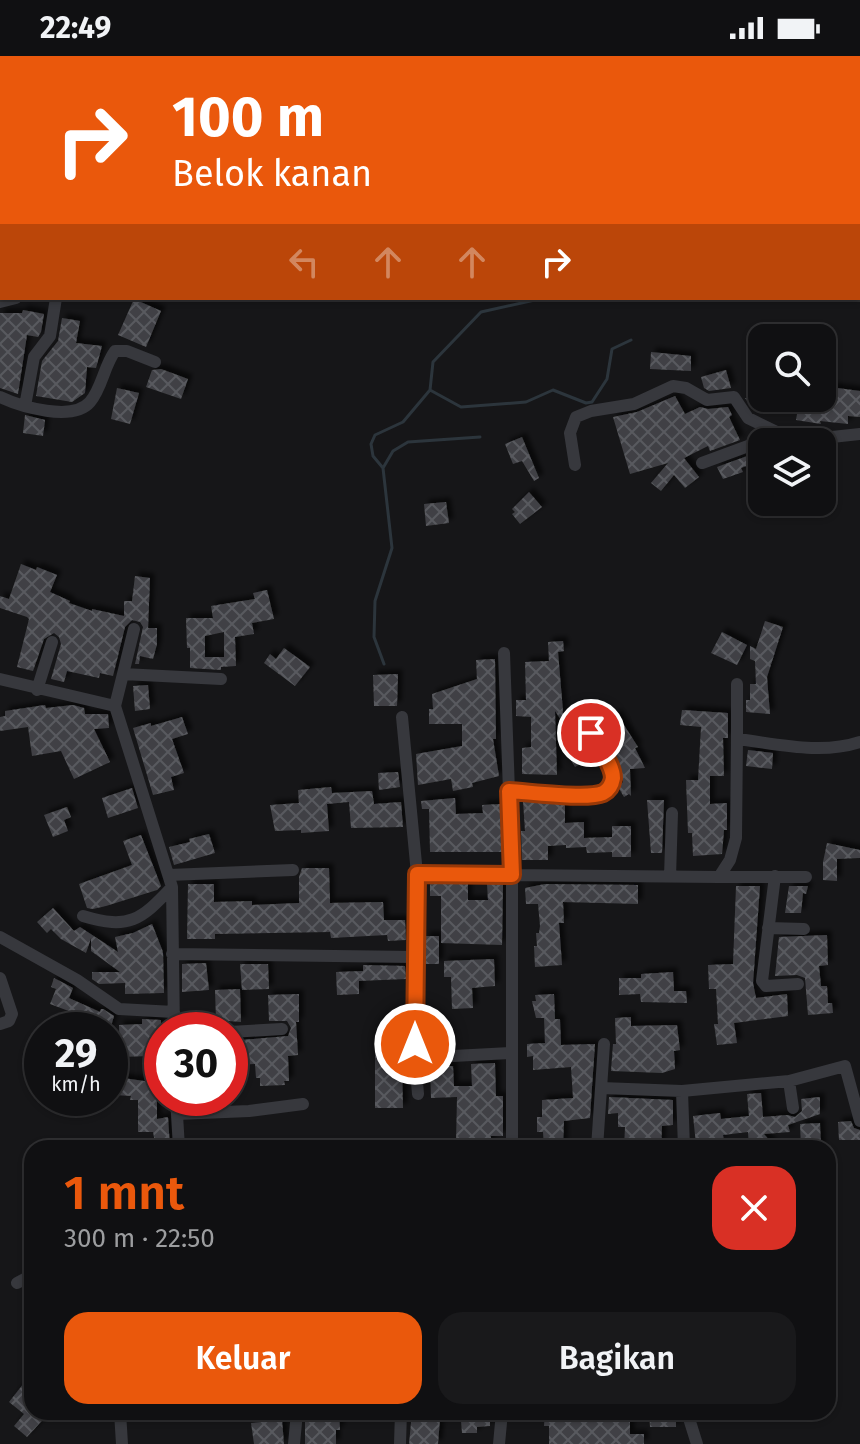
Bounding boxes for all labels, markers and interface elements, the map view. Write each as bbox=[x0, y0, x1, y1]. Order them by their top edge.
text: 22:49 bbox=[40, 10, 111, 46]
text: 100 m bbox=[172, 84, 324, 151]
icon: right bbox=[40, 88, 144, 192]
text: Belok kanan bbox=[172, 152, 372, 196]
icon: left bbox=[282, 240, 326, 284]
icon: ahead bbox=[366, 240, 410, 284]
icon: ahead bbox=[450, 240, 494, 284]
icon: right bbox=[534, 240, 578, 284]
map controls bbox=[748, 324, 836, 516]
button: search bbox=[748, 324, 836, 412]
button: layers bbox=[748, 428, 836, 516]
pin bbox=[557, 699, 625, 767]
icon: arrive bbox=[569, 711, 613, 755]
position arrow bbox=[373, 1002, 457, 1086]
speed limit sign: 30 bbox=[144, 1012, 248, 1116]
text: 29 bbox=[55, 1030, 97, 1078]
text: km/h bbox=[51, 1072, 101, 1096]
text: 1 mnt bbox=[64, 1164, 184, 1222]
button: close bbox=[712, 1166, 796, 1250]
text: 300 m · 22:50 bbox=[64, 1223, 215, 1254]
button: Keluar bbox=[64, 1312, 422, 1404]
button: Bagikan bbox=[438, 1312, 796, 1404]

